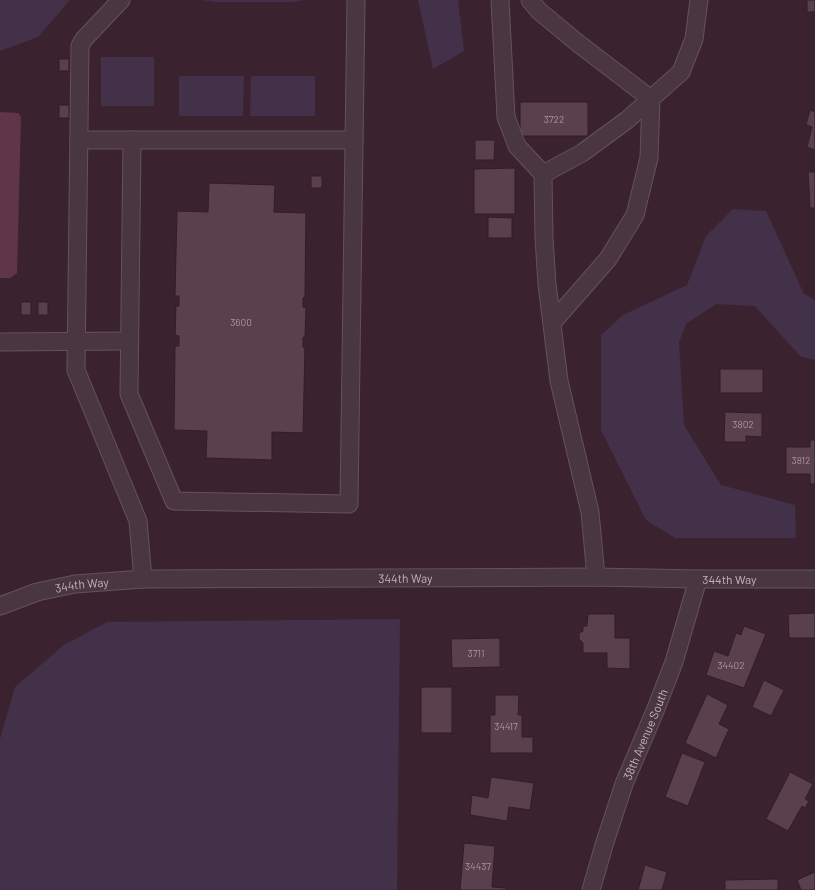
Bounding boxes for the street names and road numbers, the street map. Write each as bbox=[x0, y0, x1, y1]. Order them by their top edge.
street label: 344th Way bbox=[378, 571, 433, 585]
street label: 344th Way bbox=[702, 572, 757, 586]
street label: 344th Way bbox=[53, 575, 110, 595]
street label: 38th Avenue South bbox=[620, 687, 670, 782]

